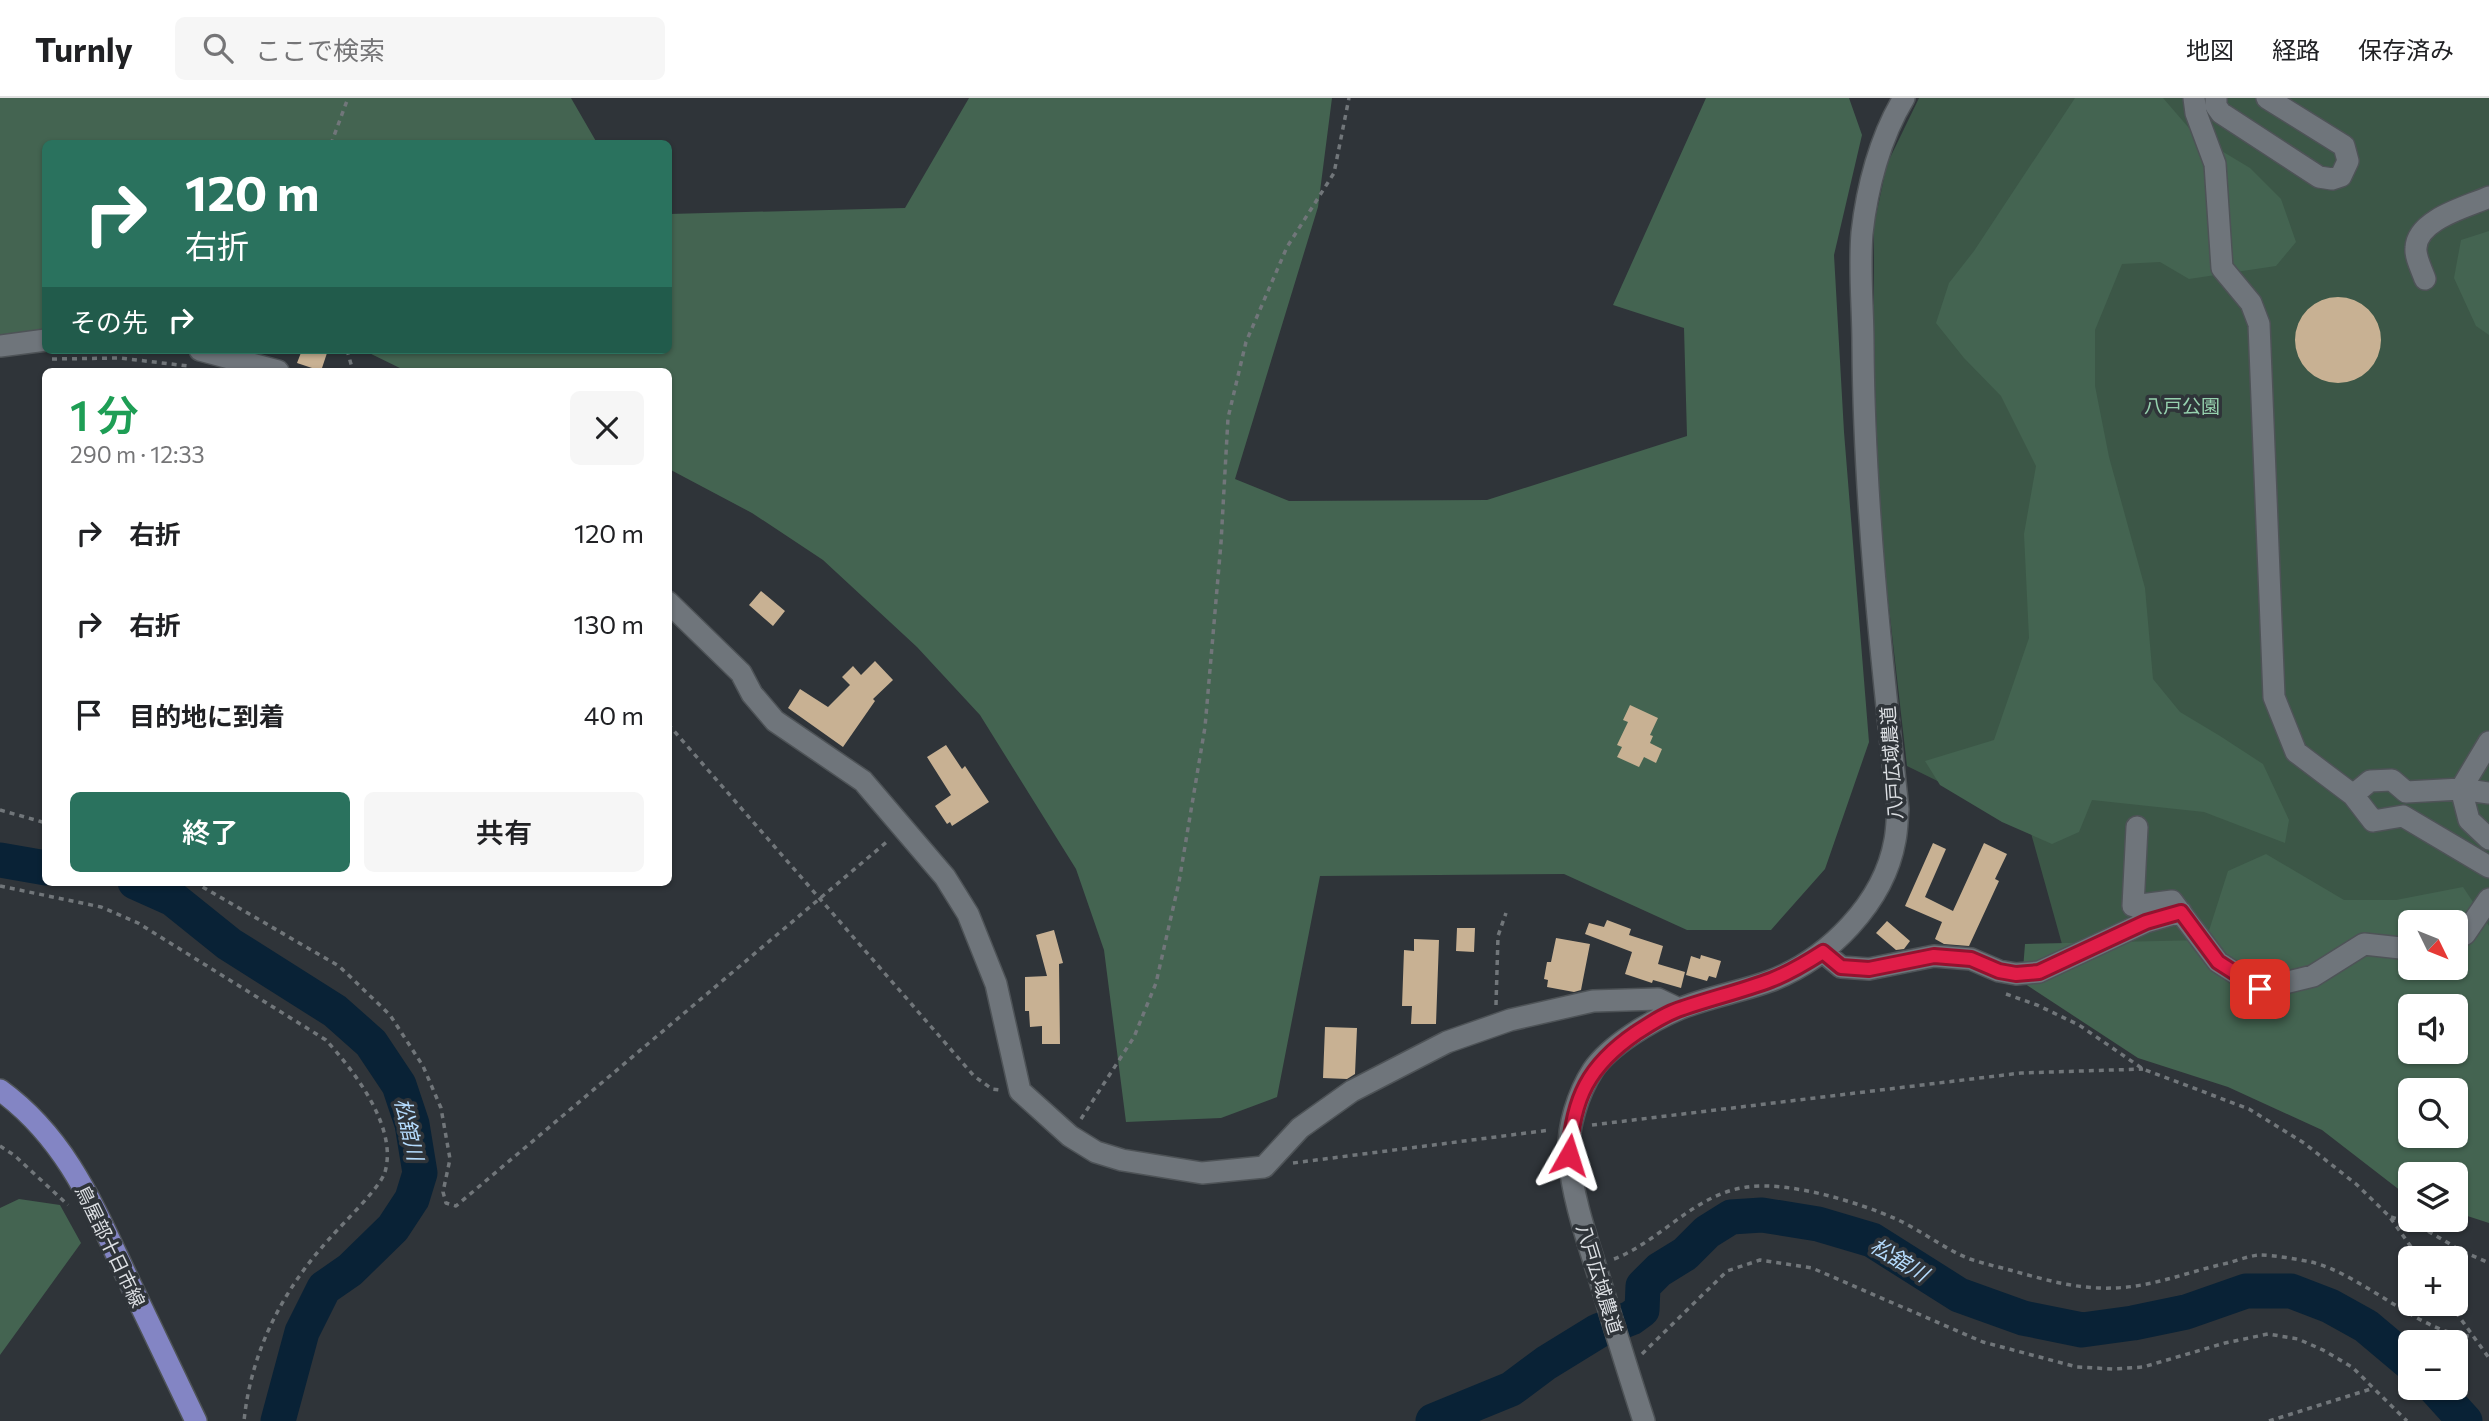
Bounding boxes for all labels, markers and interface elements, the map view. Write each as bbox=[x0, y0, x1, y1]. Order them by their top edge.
search box bbox=[175, 17, 665, 80]
text: Turnly bbox=[35, 28, 133, 69]
icon: search bbox=[199, 29, 237, 67]
text: ここで検索 bbox=[255, 34, 385, 65]
text: 地図 bbox=[2186, 35, 2234, 64]
text: 経路 bbox=[2272, 35, 2320, 64]
text: 保存済み bbox=[2358, 35, 2454, 64]
text: 120 m bbox=[185, 161, 319, 221]
icon: right bbox=[70, 168, 161, 259]
text: 右折 bbox=[185, 225, 249, 265]
icon: right bbox=[162, 301, 200, 339]
text: その先 bbox=[70, 306, 148, 337]
text: 1 分 bbox=[70, 388, 139, 440]
button: close bbox=[570, 391, 644, 465]
park label: 八戸公園 bbox=[2144, 394, 2220, 417]
text: 290 m · 12:33 bbox=[70, 440, 205, 468]
icon: right bbox=[70, 514, 108, 552]
text: 120 m bbox=[574, 517, 644, 548]
text: 右折 bbox=[129, 518, 181, 549]
icon: right bbox=[70, 605, 108, 643]
text: 130 m bbox=[573, 608, 644, 639]
text: 右折 bbox=[129, 609, 181, 640]
icon: arrive bbox=[70, 696, 108, 734]
text: 40 m bbox=[584, 699, 644, 730]
text: 目的地に到着 bbox=[129, 700, 285, 731]
street label: 八戸広域農道 bbox=[1876, 705, 1906, 821]
button: 終了 bbox=[70, 792, 350, 872]
button: 共有 bbox=[364, 792, 644, 872]
north arrow bbox=[2398, 910, 2468, 980]
map controls bbox=[2398, 910, 2468, 1400]
pin bbox=[2230, 959, 2290, 1019]
icon: arrive bbox=[2241, 970, 2279, 1008]
button: sound bbox=[2398, 994, 2468, 1064]
button: search bbox=[2398, 1078, 2468, 1148]
water label: 松舘川 bbox=[391, 1095, 430, 1164]
position arrow bbox=[1532, 1118, 1606, 1192]
button: layers bbox=[2398, 1162, 2468, 1232]
street label: 鳥屋部十日市線 bbox=[72, 1181, 150, 1311]
street label: 八戸広域農道 bbox=[1572, 1221, 1628, 1337]
water label: 松舘川 bbox=[1867, 1232, 1935, 1287]
button: + bbox=[2398, 1246, 2468, 1316]
button: − bbox=[2398, 1330, 2468, 1400]

